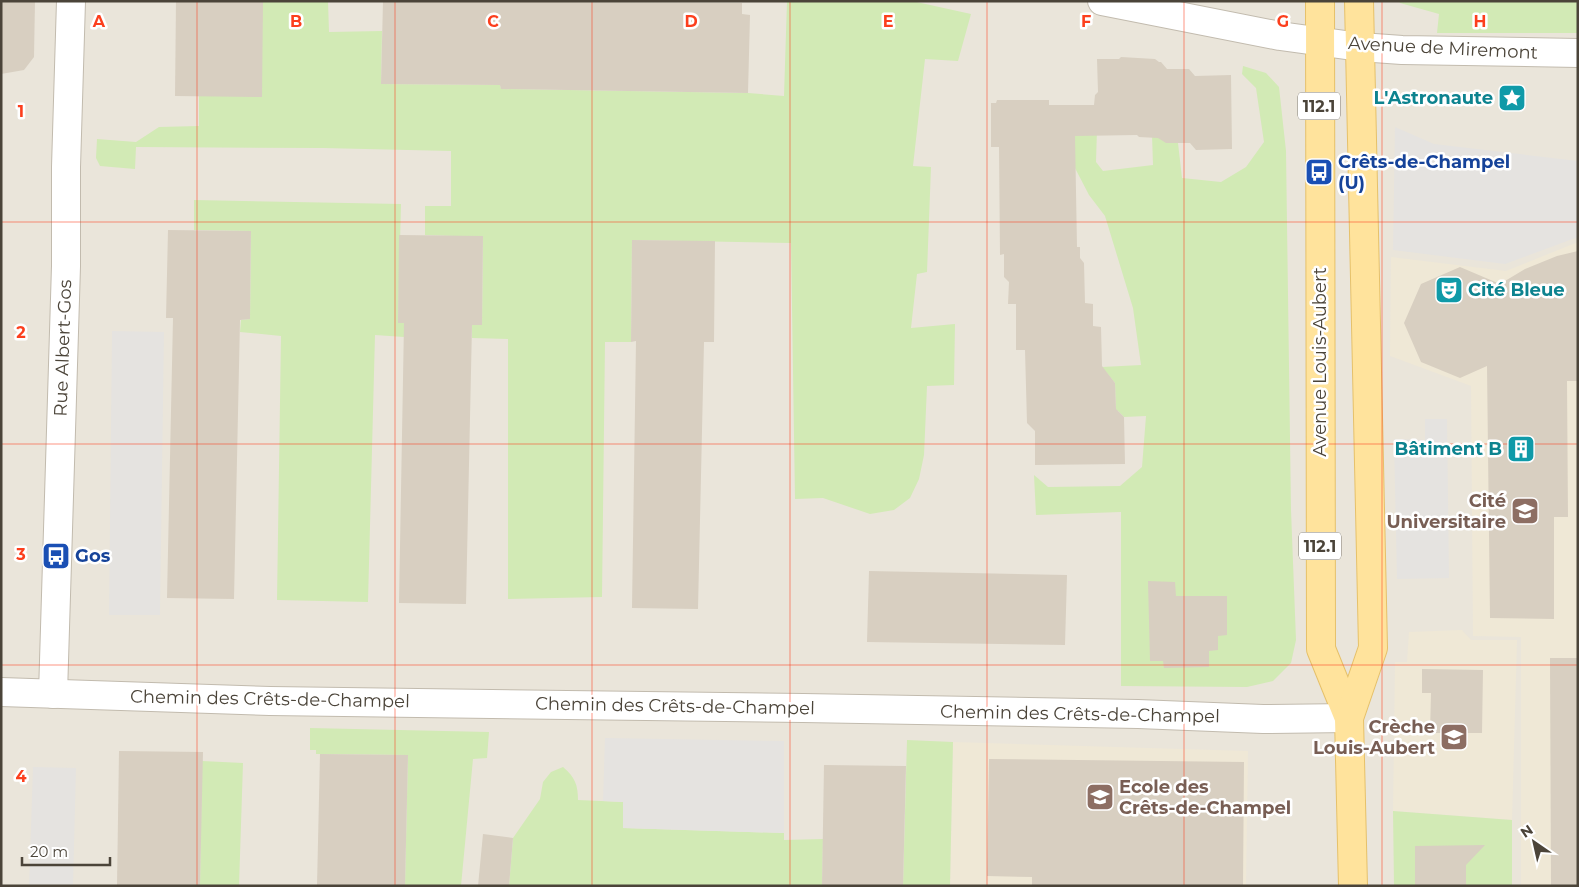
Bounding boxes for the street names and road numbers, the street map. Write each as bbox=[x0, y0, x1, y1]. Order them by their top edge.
street label: Avenue de Miremont bbox=[1347, 32, 1539, 64]
road number: 112.1 bbox=[1298, 92, 1340, 120]
street label: Avenue Louis-Aubert bbox=[1309, 267, 1331, 457]
street label: Rue Albert-Gos bbox=[50, 279, 76, 417]
road number: 112.1 bbox=[1299, 532, 1341, 560]
street label: Chemin des Crêts-de-Champel bbox=[130, 686, 410, 712]
street label: Chemin des Crêts-de-Champel bbox=[535, 693, 815, 719]
street label: Chemin des Crêts-de-Champel bbox=[940, 701, 1220, 727]

